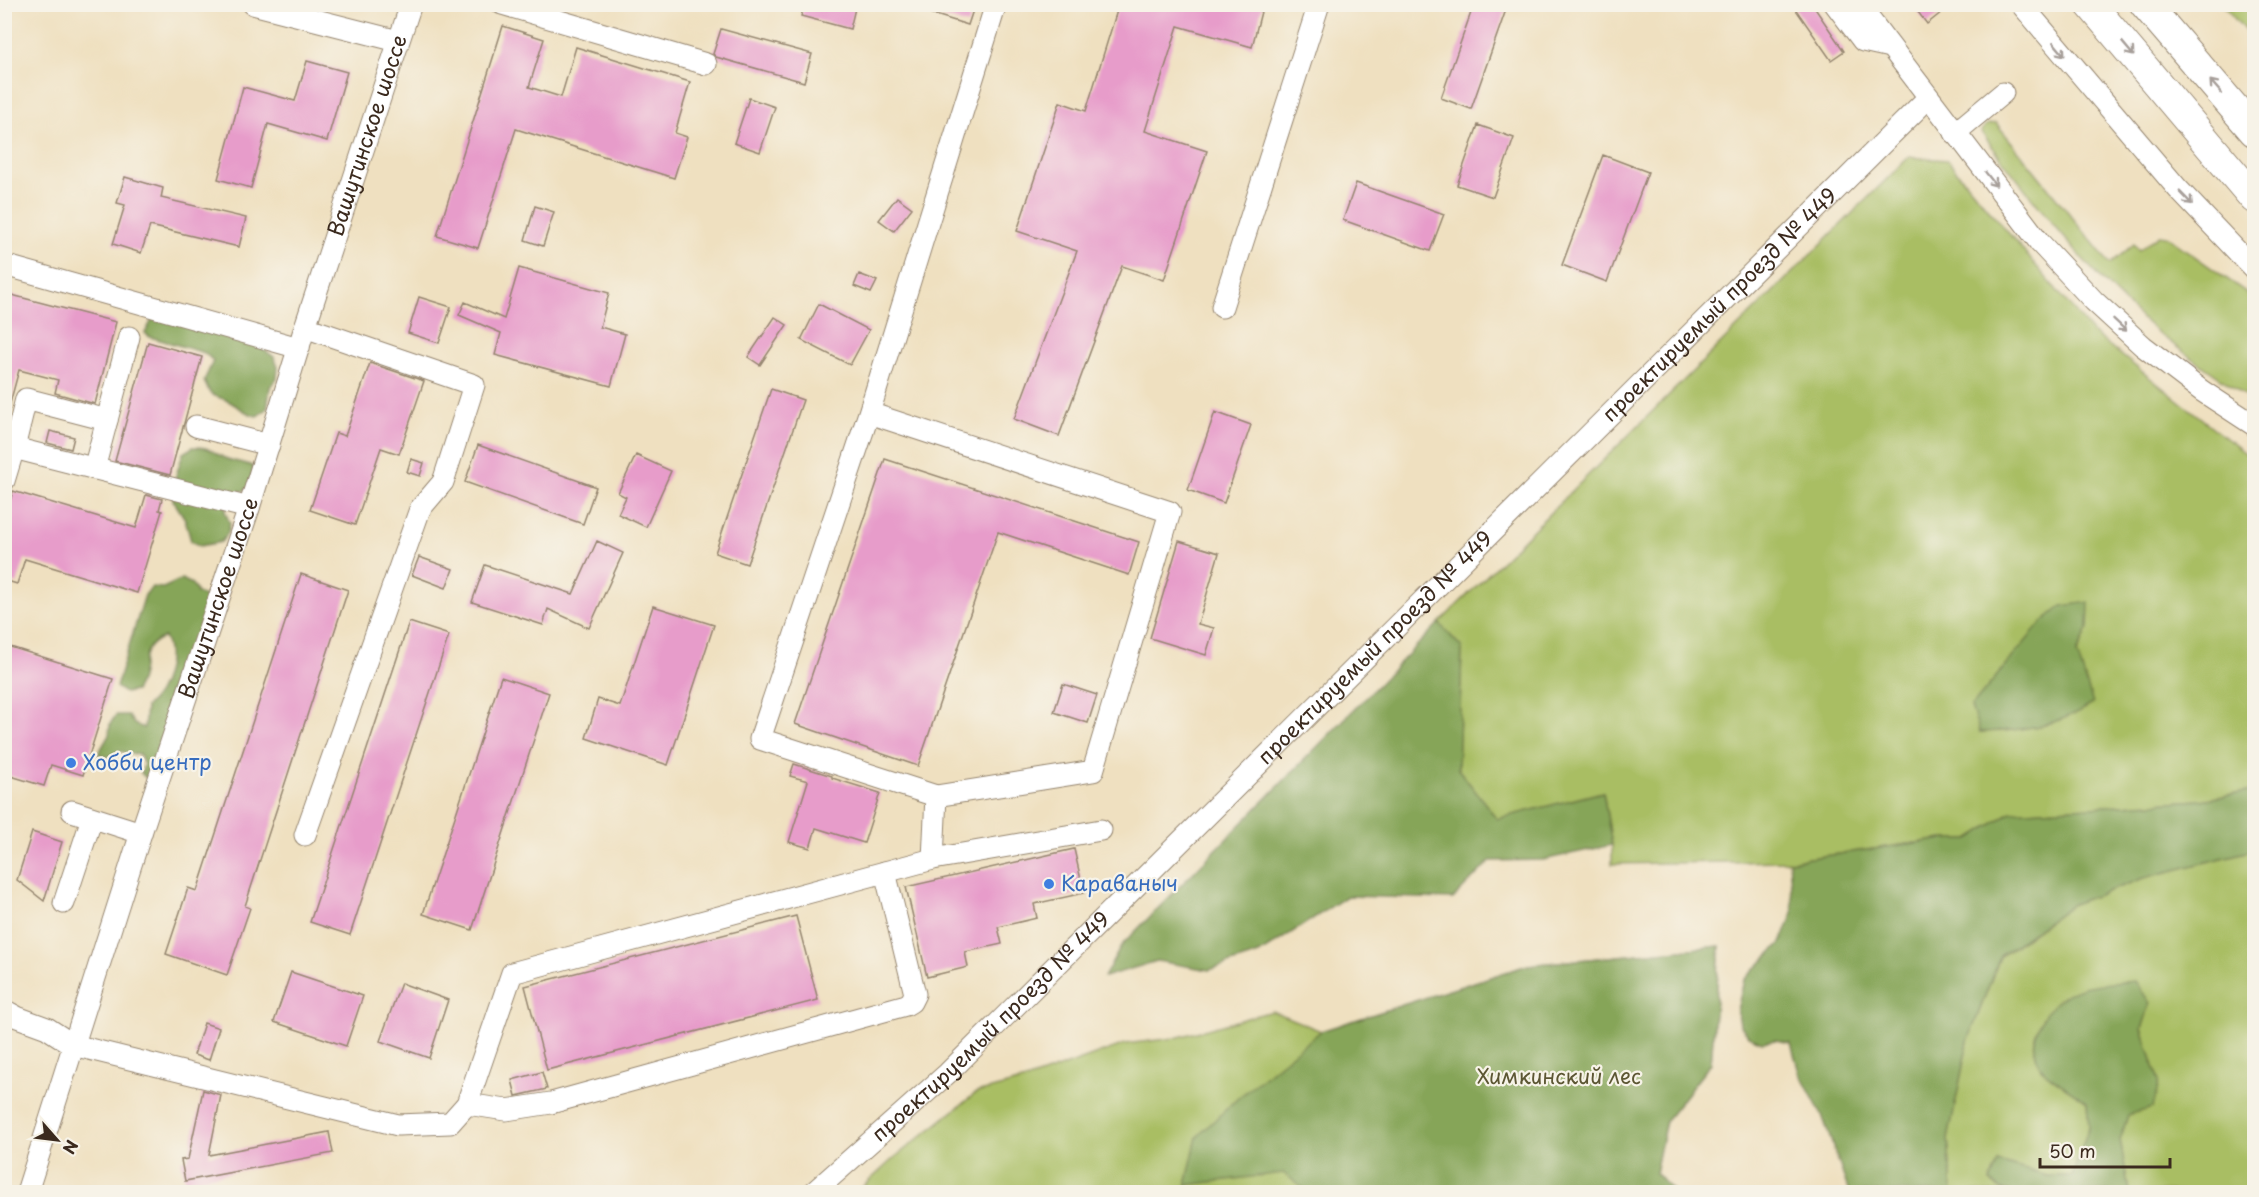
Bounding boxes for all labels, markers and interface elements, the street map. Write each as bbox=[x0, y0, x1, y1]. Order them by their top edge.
street label: Вашутинское шоссе bbox=[318, 30, 414, 240]
one-way arrow bbox=[2052, 41, 2066, 56]
one-way arrow bbox=[2121, 41, 2135, 56]
one-way arrow bbox=[2209, 80, 2223, 95]
one-way arrow bbox=[1985, 171, 1998, 187]
street label: проектируемый проезд № 449 bbox=[1593, 179, 1843, 428]
one-way arrow bbox=[2178, 190, 2193, 205]
one-way arrow bbox=[2112, 318, 2127, 332]
street label: Вашутинское шоссе bbox=[169, 493, 265, 702]
street label: проектируемый проезд № 449 bbox=[1249, 522, 1499, 771]
place label: Хобби центр bbox=[83, 745, 212, 777]
marker: Хобби центр bbox=[64, 756, 78, 770]
place label: Караваныч bbox=[1061, 866, 1178, 898]
marker: Караваныч bbox=[1042, 877, 1056, 891]
street label: проектируемый проезд № 449 bbox=[863, 903, 1116, 1148]
park label: Химкинский лес bbox=[1477, 1059, 1641, 1091]
north arrow bbox=[27, 1110, 87, 1170]
scale bar bbox=[2040, 1131, 2170, 1169]
text: N bbox=[58, 1136, 85, 1159]
text: 50 m bbox=[2049, 1137, 2096, 1164]

